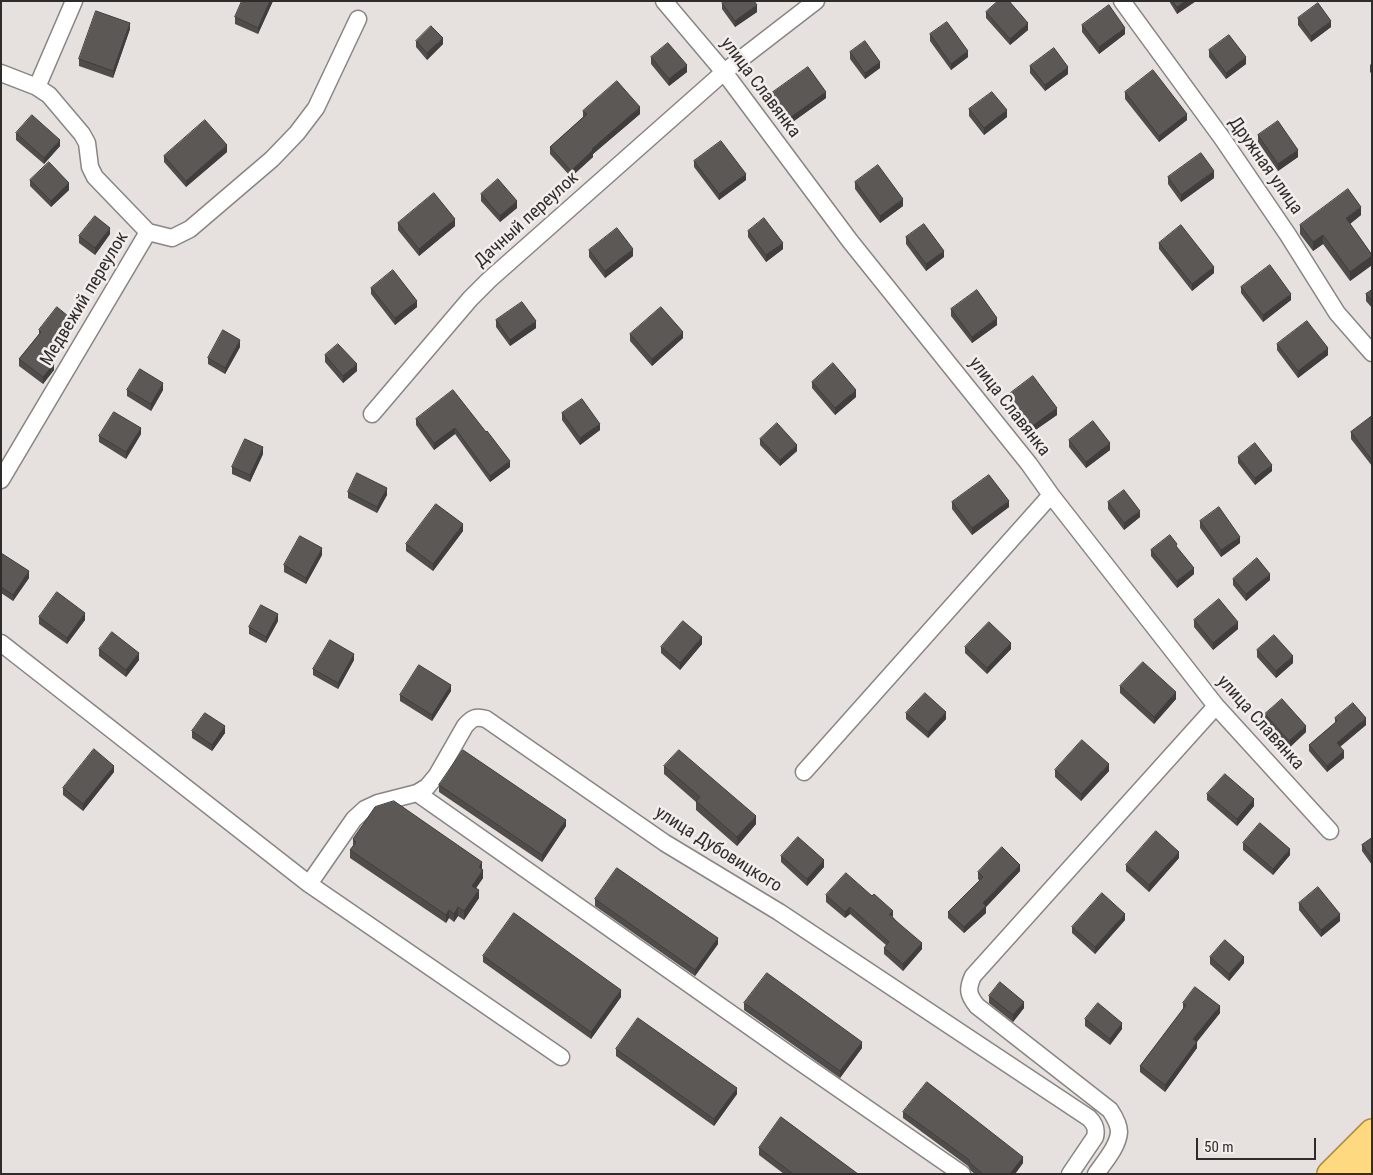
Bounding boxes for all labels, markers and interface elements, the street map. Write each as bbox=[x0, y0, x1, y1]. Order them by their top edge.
street label: улица Славянка bbox=[715, 34, 805, 142]
street label: Дружная улица bbox=[1223, 113, 1307, 219]
street label: Дачный переулок bbox=[470, 168, 584, 272]
street label: Медвежий переулок bbox=[37, 228, 133, 370]
street label: улица Славянка bbox=[964, 353, 1054, 461]
street label: улица Славянка bbox=[1212, 671, 1308, 775]
street label: улица Дубовицкого bbox=[651, 802, 785, 898]
scale bar bbox=[1198, 1128, 1318, 1160]
text: 50 m bbox=[1204, 1138, 1234, 1156]

